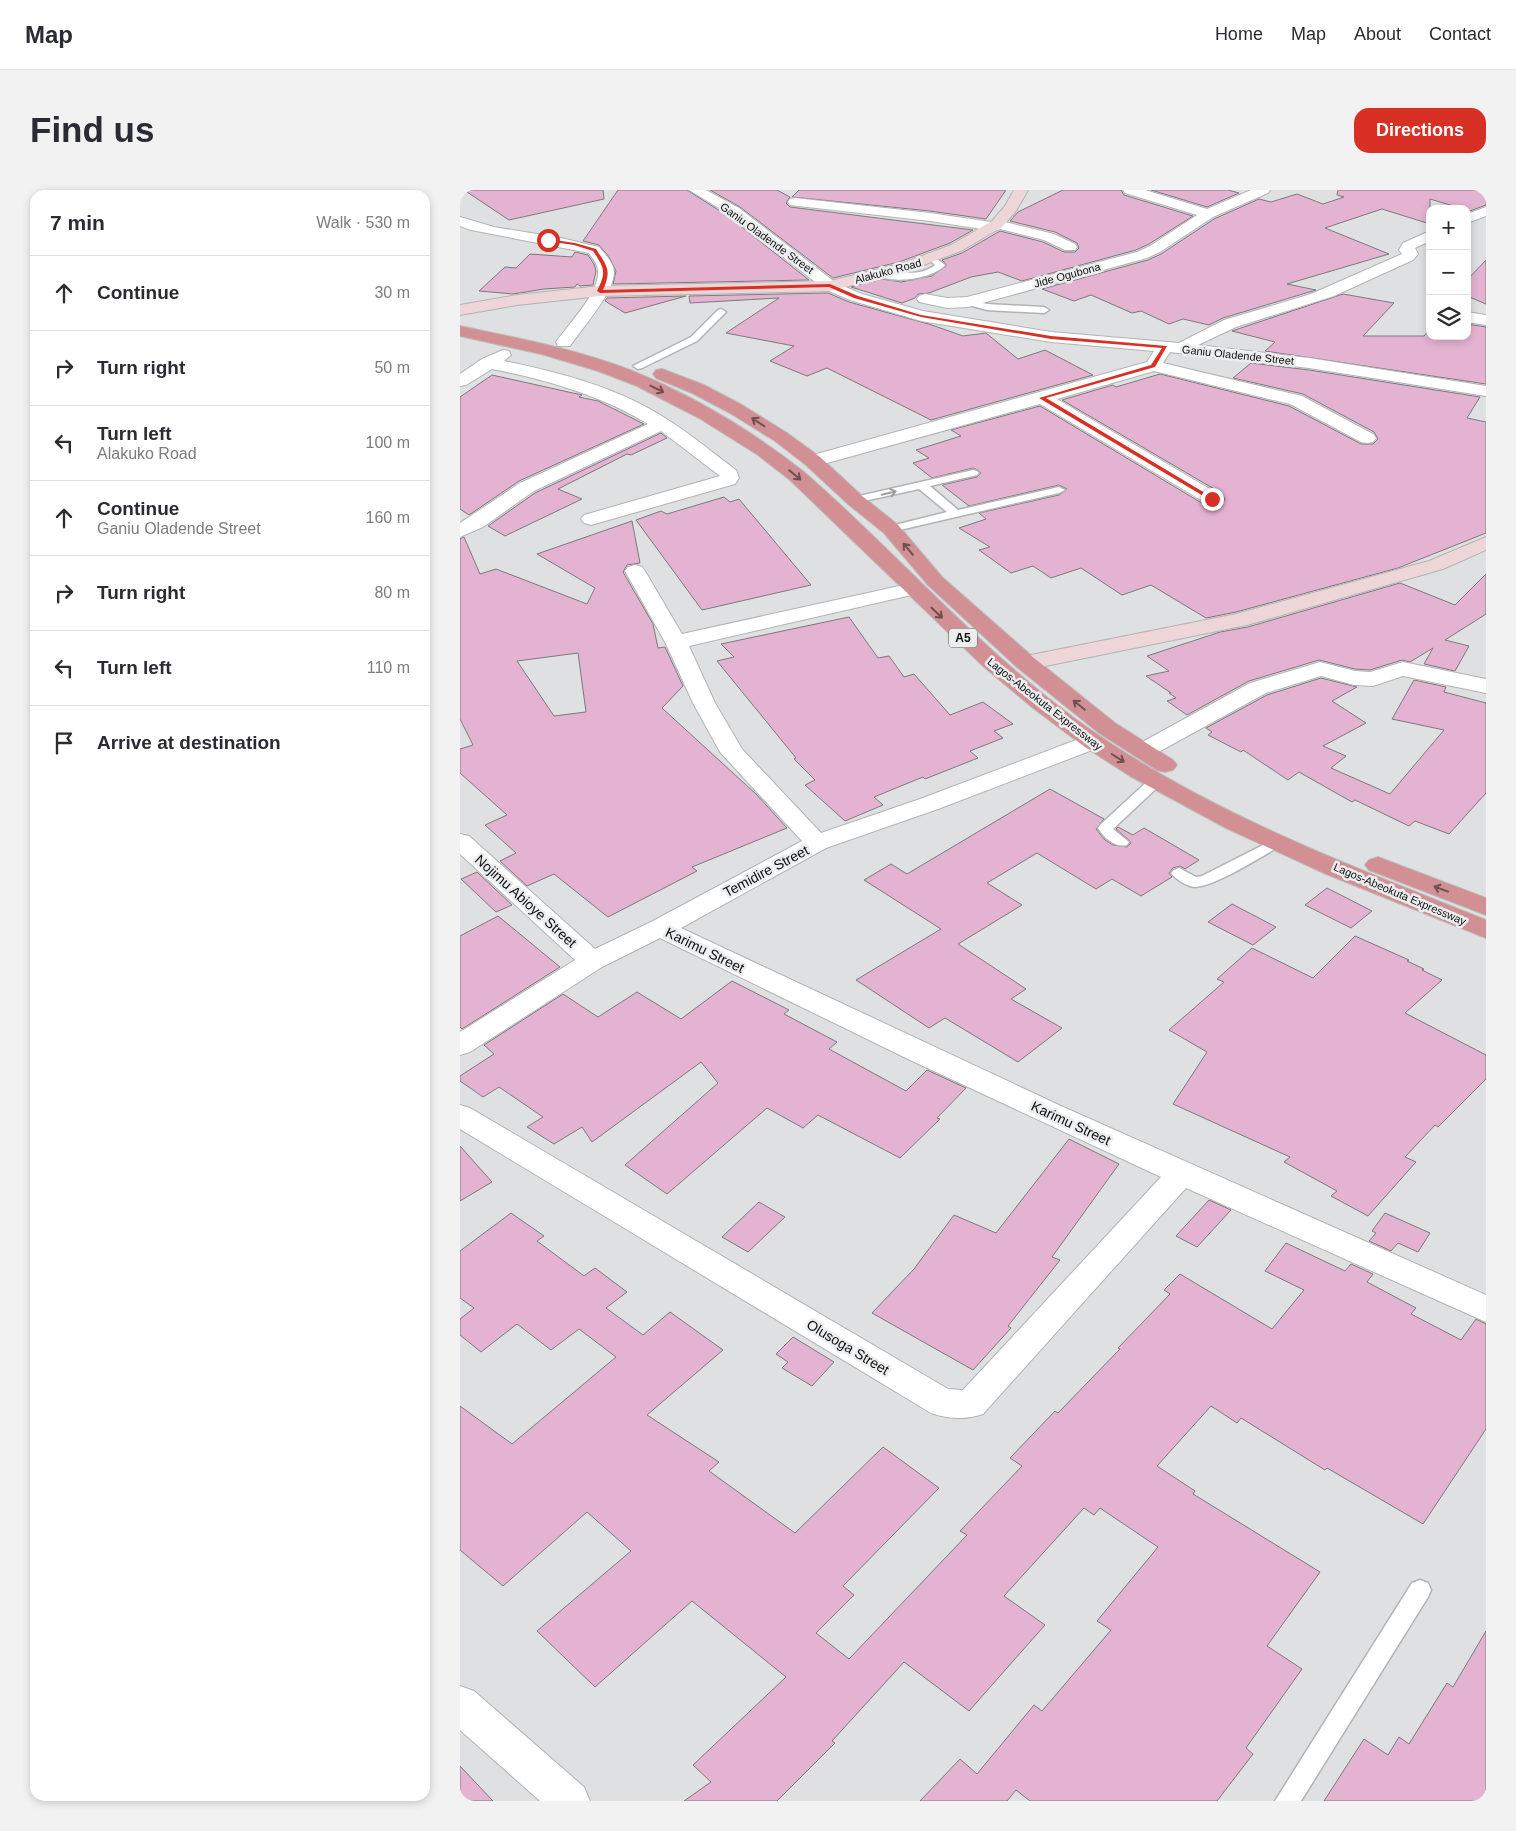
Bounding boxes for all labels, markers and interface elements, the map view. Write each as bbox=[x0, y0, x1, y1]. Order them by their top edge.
text: Map bbox=[25, 21, 73, 48]
text: Home bbox=[1215, 24, 1263, 44]
text: Map bbox=[1291, 24, 1326, 44]
text: About bbox=[1354, 24, 1401, 44]
text: Contact bbox=[1429, 24, 1491, 44]
button: Directions bbox=[1354, 108, 1486, 153]
text: Find us bbox=[30, 110, 154, 149]
street label: Ganiu Oladende Street bbox=[718, 200, 816, 276]
map controls bbox=[1426, 205, 1471, 340]
button: + bbox=[1426, 205, 1471, 250]
text: 7 min bbox=[50, 211, 105, 234]
text: Walk · 530 m bbox=[316, 214, 410, 231]
route start bbox=[537, 229, 560, 252]
button: − bbox=[1426, 250, 1471, 295]
street label: Alakuko Road bbox=[853, 256, 923, 286]
street label: Jide Ogubona bbox=[1032, 260, 1102, 290]
icon: ahead bbox=[50, 279, 78, 307]
text: Continue bbox=[97, 282, 179, 303]
text: 30 m bbox=[374, 284, 410, 301]
button: layers bbox=[1426, 295, 1471, 340]
street label: Ganiu Oladende Street bbox=[1181, 343, 1295, 367]
icon: right bbox=[50, 354, 78, 382]
text: Turn right bbox=[97, 357, 185, 378]
text: 50 m bbox=[374, 359, 410, 376]
one-way arrow bbox=[649, 385, 664, 395]
one-way arrow bbox=[751, 417, 765, 427]
text: Turn left bbox=[97, 423, 172, 444]
icon: left bbox=[50, 429, 78, 457]
text: 100 m bbox=[366, 434, 410, 451]
text: Alakuko Road bbox=[97, 445, 197, 462]
one-way arrow bbox=[788, 469, 801, 480]
one-way arrow bbox=[880, 487, 896, 497]
route end bbox=[1201, 488, 1224, 511]
text: Continue bbox=[97, 498, 179, 519]
icon: ahead bbox=[50, 504, 78, 532]
text: 160 m bbox=[366, 509, 410, 526]
text: Ganiu Oladende Street bbox=[97, 520, 261, 537]
one-way arrow bbox=[903, 543, 914, 556]
icon: right bbox=[50, 579, 78, 607]
text: Turn right bbox=[97, 582, 185, 603]
text: 80 m bbox=[374, 584, 410, 601]
one-way arrow bbox=[930, 606, 942, 618]
road number: A5 bbox=[949, 628, 977, 648]
icon: left bbox=[50, 654, 78, 682]
street label: Lagos-Abeokuta Expressway bbox=[985, 655, 1105, 753]
text: Turn left bbox=[97, 657, 172, 678]
text: 110 m bbox=[367, 659, 410, 676]
one-way arrow bbox=[1073, 700, 1086, 711]
icon: arrive bbox=[50, 729, 78, 757]
text: Arrive at destination bbox=[97, 732, 281, 753]
one-way arrow bbox=[1110, 753, 1124, 763]
street label: Temidire Street bbox=[721, 842, 811, 900]
street label: Nojimu Abioye Street bbox=[472, 851, 580, 951]
street label: Lagos-Abeokuta Expressway bbox=[1332, 861, 1468, 928]
one-way arrow bbox=[1433, 884, 1448, 893]
street label: Karimu Street bbox=[663, 924, 747, 976]
street label: Karimu Street bbox=[1029, 1098, 1113, 1148]
street label: Olusoga Street bbox=[804, 1316, 892, 1378]

